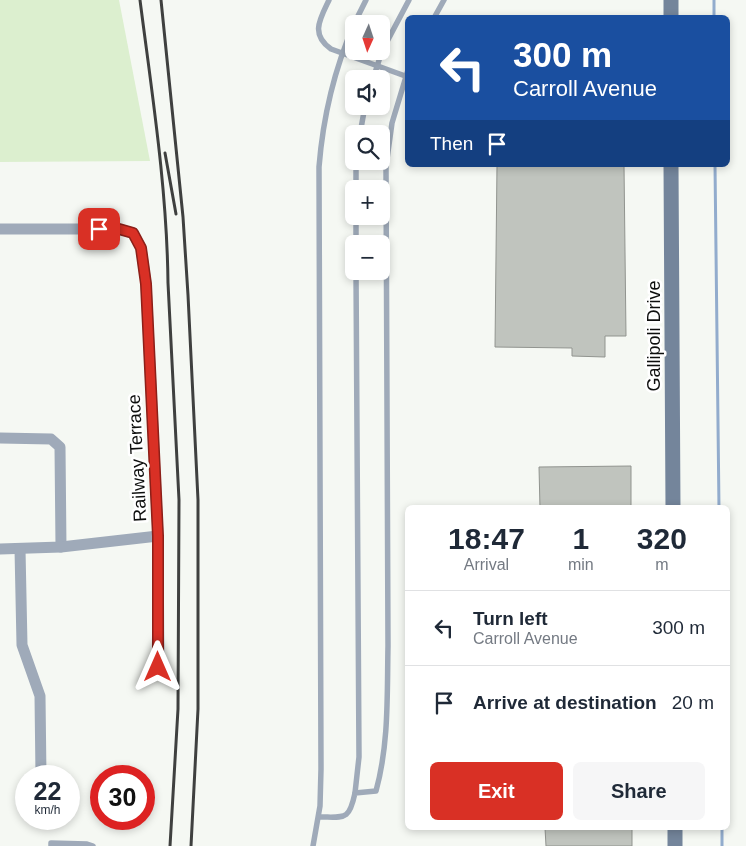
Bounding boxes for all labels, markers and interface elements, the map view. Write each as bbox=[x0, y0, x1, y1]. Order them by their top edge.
north arrow bbox=[345, 15, 390, 60]
map controls bbox=[345, 15, 390, 280]
icon: left bbox=[430, 35, 495, 100]
text: 300 m bbox=[513, 35, 612, 74]
button: sound bbox=[345, 70, 390, 115]
text: Carroll Avenue bbox=[513, 76, 657, 101]
button: search bbox=[345, 125, 390, 170]
icon: arrive bbox=[483, 130, 511, 158]
text: Then bbox=[430, 133, 473, 154]
button: + bbox=[345, 180, 390, 225]
pin bbox=[78, 208, 120, 250]
icon: arrive bbox=[85, 215, 113, 243]
button: − bbox=[345, 235, 390, 280]
street label: Gallipoli Drive bbox=[644, 280, 664, 392]
street label: Railway Terrace bbox=[124, 394, 150, 522]
text: 18:47 bbox=[448, 522, 525, 555]
text: 1 bbox=[572, 522, 589, 555]
text: 320 bbox=[637, 522, 687, 555]
text: Arrival bbox=[464, 556, 509, 573]
text: min bbox=[568, 556, 594, 573]
text: m bbox=[655, 556, 668, 573]
text: Turn left bbox=[473, 608, 548, 629]
icon: left bbox=[430, 614, 458, 642]
text: 300 m bbox=[652, 617, 705, 638]
text: Carroll Avenue bbox=[473, 630, 578, 647]
position arrow bbox=[131, 640, 183, 692]
icon: arrive bbox=[430, 689, 458, 717]
text: Arrive at destination bbox=[473, 692, 657, 713]
text: 20 m bbox=[672, 692, 714, 713]
button: Exit bbox=[430, 762, 563, 820]
button: Share bbox=[573, 762, 705, 820]
speed limit sign: 30 bbox=[90, 765, 155, 830]
text: 22 bbox=[34, 777, 61, 805]
text: km/h bbox=[34, 803, 61, 817]

